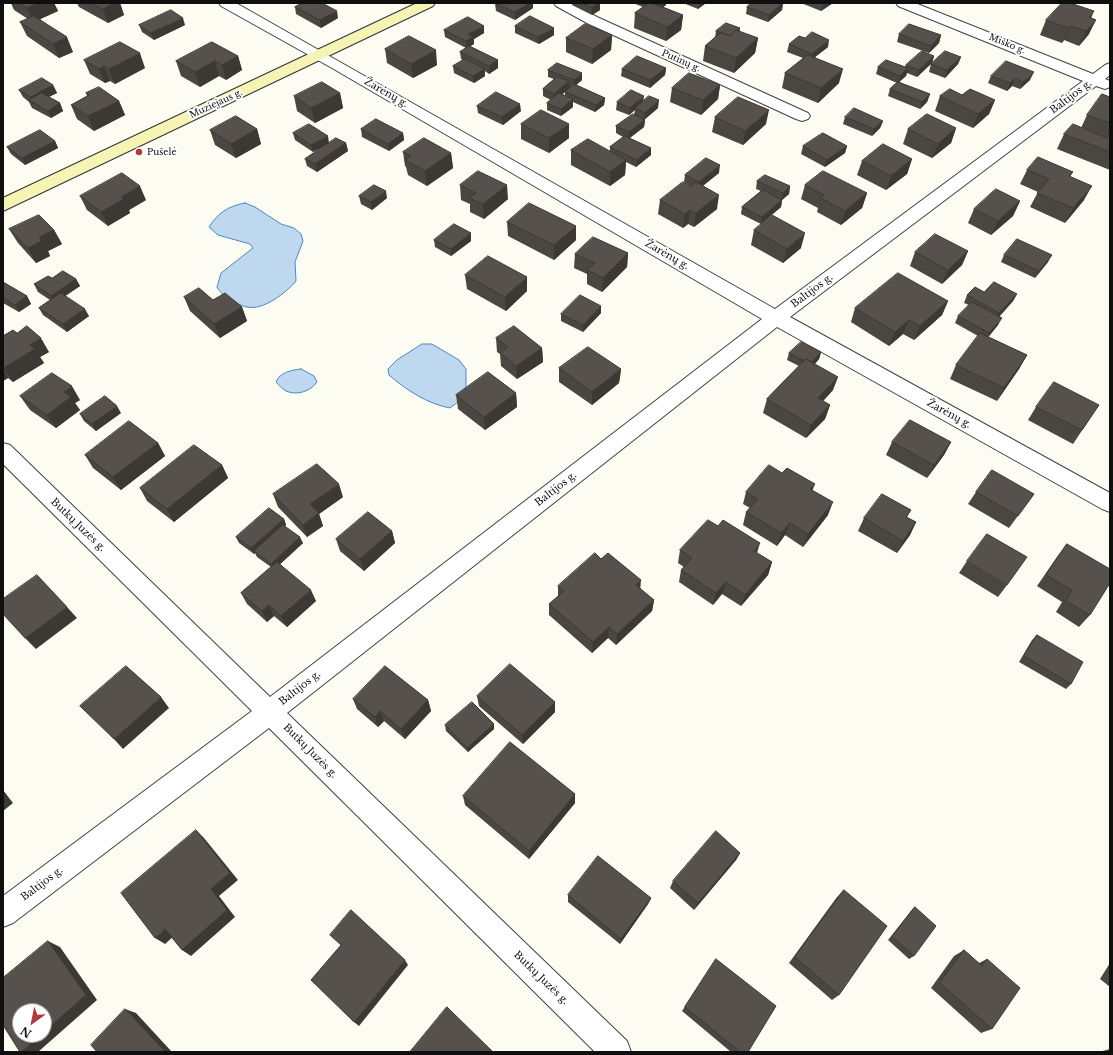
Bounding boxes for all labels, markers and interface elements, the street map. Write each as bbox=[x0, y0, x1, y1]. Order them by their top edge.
street label: Miško g. bbox=[987, 32, 1027, 56]
street label: Putinų g. bbox=[660, 48, 702, 74]
street label: Žarėnų g. bbox=[362, 76, 410, 110]
street label: Baltijos g. bbox=[1048, 77, 1094, 117]
street label: Muziejaus g. bbox=[188, 87, 244, 121]
marker: Pušelė bbox=[134, 147, 144, 157]
place label: Pušelė bbox=[147, 147, 177, 157]
street label: Žarėnų g. bbox=[643, 238, 691, 272]
street label: Baltijos g. bbox=[789, 271, 835, 311]
street label: Žarėnų g. bbox=[925, 397, 973, 431]
street label: Baltijos g. bbox=[533, 469, 579, 509]
street label: Butkų Juzės g. bbox=[48, 496, 108, 554]
street label: Baltijos g. bbox=[277, 668, 323, 708]
street label: Butkų Juzės g. bbox=[280, 721, 340, 781]
street label: Baltijos g. bbox=[19, 864, 65, 904]
street label: Butkų Juzės g. bbox=[511, 949, 571, 1007]
north arrow bbox=[12, 1003, 52, 1043]
text: N bbox=[18, 1024, 34, 1041]

